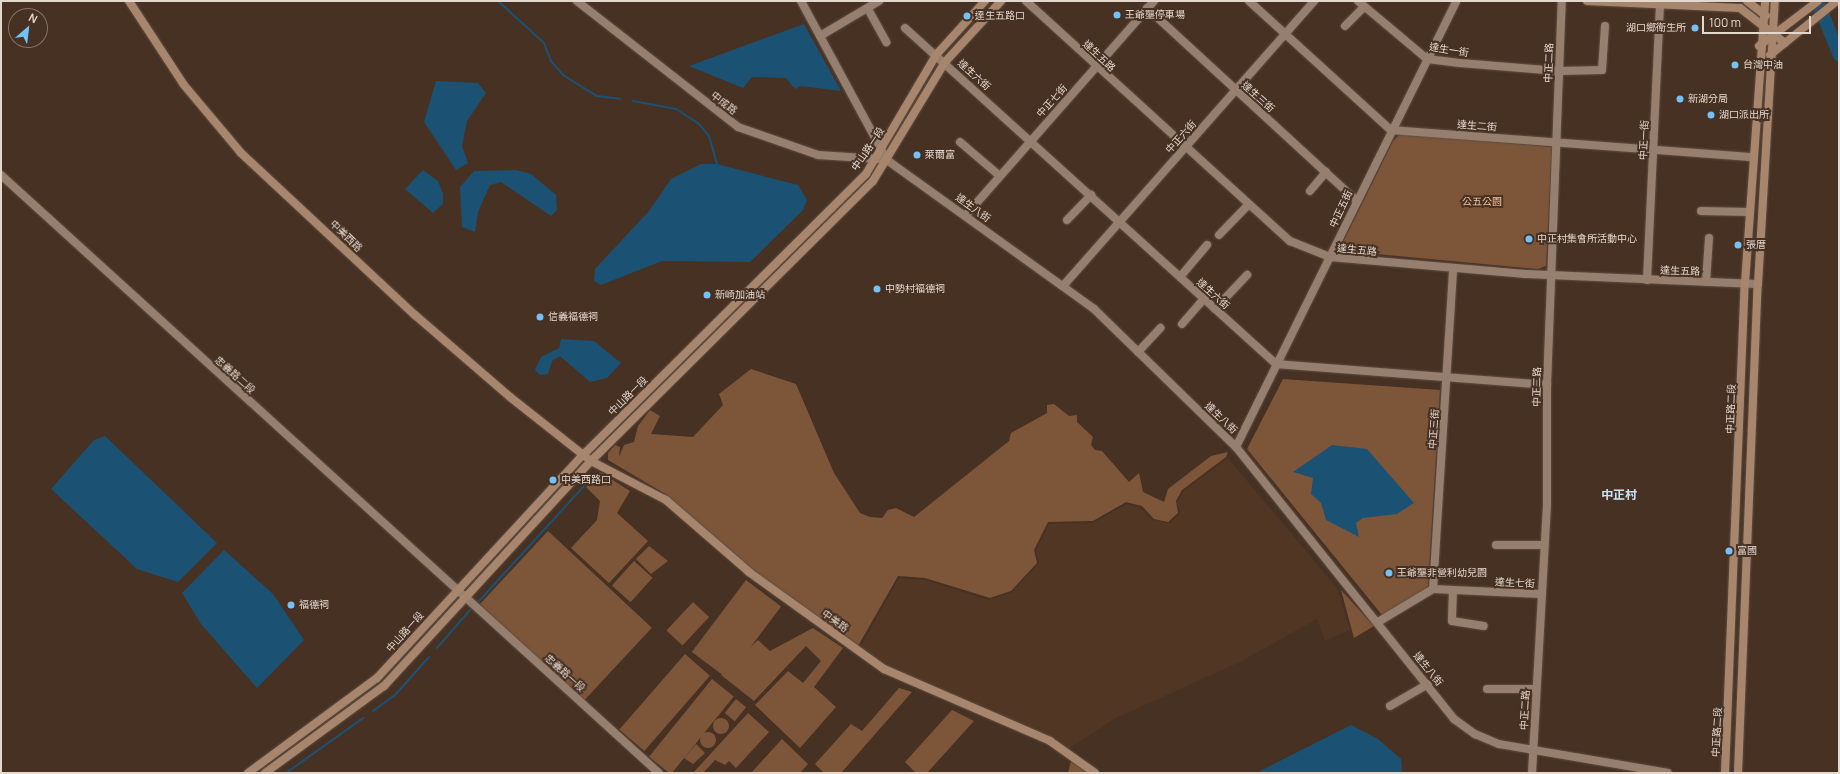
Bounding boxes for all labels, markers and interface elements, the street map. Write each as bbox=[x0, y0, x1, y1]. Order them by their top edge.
north arrow bbox=[8, 8, 48, 48]
scale bar bbox=[1704, 8, 1813, 34]
text: N bbox=[26, 9, 40, 26]
place label: 王爺壟停車場 bbox=[1125, 9, 1185, 21]
place label: 達生五路口 bbox=[975, 10, 1025, 22]
marker: 王爺壟停車場 bbox=[1112, 10, 1122, 20]
marker: 達生五路口 bbox=[962, 11, 972, 21]
text: 100 m bbox=[1709, 14, 1741, 31]
place label: 湖口鄉衛生所 bbox=[1626, 22, 1686, 34]
marker: 湖口鄉衛生所 bbox=[1689, 22, 1701, 34]
street label: 達生五路 bbox=[1080, 38, 1118, 74]
street label: 達生一街 bbox=[1428, 41, 1470, 59]
street label: 中正二路 bbox=[1542, 43, 1556, 83]
street label: 達生六街 bbox=[955, 57, 993, 93]
place label: 台灣中油 bbox=[1743, 59, 1783, 71]
marker: 台灣中油 bbox=[1730, 60, 1740, 70]
street label: 達生三街 bbox=[1239, 79, 1277, 115]
street label: 中正七街 bbox=[1034, 82, 1070, 120]
street label: 中成路 bbox=[708, 89, 740, 117]
place label: 新湖分局 bbox=[1688, 93, 1728, 105]
marker: 新湖分局 bbox=[1675, 94, 1685, 104]
place label: 湖口派出所 bbox=[1719, 109, 1769, 121]
marker: 湖口派出所 bbox=[1706, 110, 1716, 120]
street label: 中正六街 bbox=[1163, 118, 1199, 156]
street label: 達生二街 bbox=[1457, 119, 1497, 133]
street label: 中正一街 bbox=[1637, 120, 1651, 160]
street label: 中山路一段 bbox=[849, 125, 887, 173]
place label: 萊爾富 bbox=[925, 149, 955, 161]
marker: 萊爾富 bbox=[912, 150, 922, 160]
street label: 中正五街 bbox=[1327, 188, 1355, 230]
street label: 達生八街 bbox=[953, 191, 993, 225]
park label: 公五公園 bbox=[1462, 196, 1502, 208]
street label: 中美西路 bbox=[327, 218, 365, 254]
place label: 中正村集會所活動中心 bbox=[1537, 233, 1637, 245]
marker: 中正村集會所活動中心 bbox=[1524, 234, 1534, 244]
place label: 張厝 bbox=[1746, 239, 1766, 251]
marker: 張厝 bbox=[1733, 240, 1743, 250]
street label: 達生五路 bbox=[1336, 242, 1378, 258]
street label: 達生五路 bbox=[1660, 264, 1700, 278]
street label: 達生六街 bbox=[1194, 276, 1232, 312]
place label: 中勢村福德祠 bbox=[885, 283, 945, 295]
marker: 中勢村福德祠 bbox=[872, 284, 882, 294]
place label: 新崎加油站 bbox=[715, 289, 765, 301]
marker: 新崎加油站 bbox=[702, 290, 712, 300]
place label: 信義福德祠 bbox=[548, 311, 598, 323]
marker: 信義福德祠 bbox=[535, 312, 545, 322]
street label: 忠義路二段 bbox=[212, 354, 258, 396]
street label: 中正二路 bbox=[1531, 367, 1543, 407]
street label: 中山路一段 bbox=[606, 374, 650, 418]
street label: 中正路二段 bbox=[1724, 384, 1738, 434]
street label: 達生八街 bbox=[1202, 400, 1240, 436]
street label: 中正三街 bbox=[1427, 409, 1441, 449]
place label: 中美西路口 bbox=[561, 474, 611, 486]
marker: 中美西路口 bbox=[548, 475, 558, 485]
district label: 中正村 bbox=[1601, 488, 1637, 502]
place label: 富國 bbox=[1737, 545, 1757, 557]
marker: 富國 bbox=[1724, 546, 1734, 556]
place label: 王爺壟非營利幼兒園 bbox=[1397, 567, 1487, 579]
marker: 王爺壟非營利幼兒園 bbox=[1384, 568, 1394, 578]
street label: 達生七街 bbox=[1495, 576, 1535, 590]
place label: 福德祠 bbox=[299, 599, 329, 611]
marker: 福德祠 bbox=[286, 600, 296, 610]
street label: 中美路 bbox=[819, 607, 851, 635]
street label: 中山路一段 bbox=[384, 609, 426, 655]
street label: 達生八街 bbox=[1411, 650, 1445, 688]
street label: 忠義路一段 bbox=[542, 652, 588, 694]
street label: 中正二路 bbox=[1518, 690, 1532, 730]
street label: 中正路二段 bbox=[1710, 707, 1724, 757]

